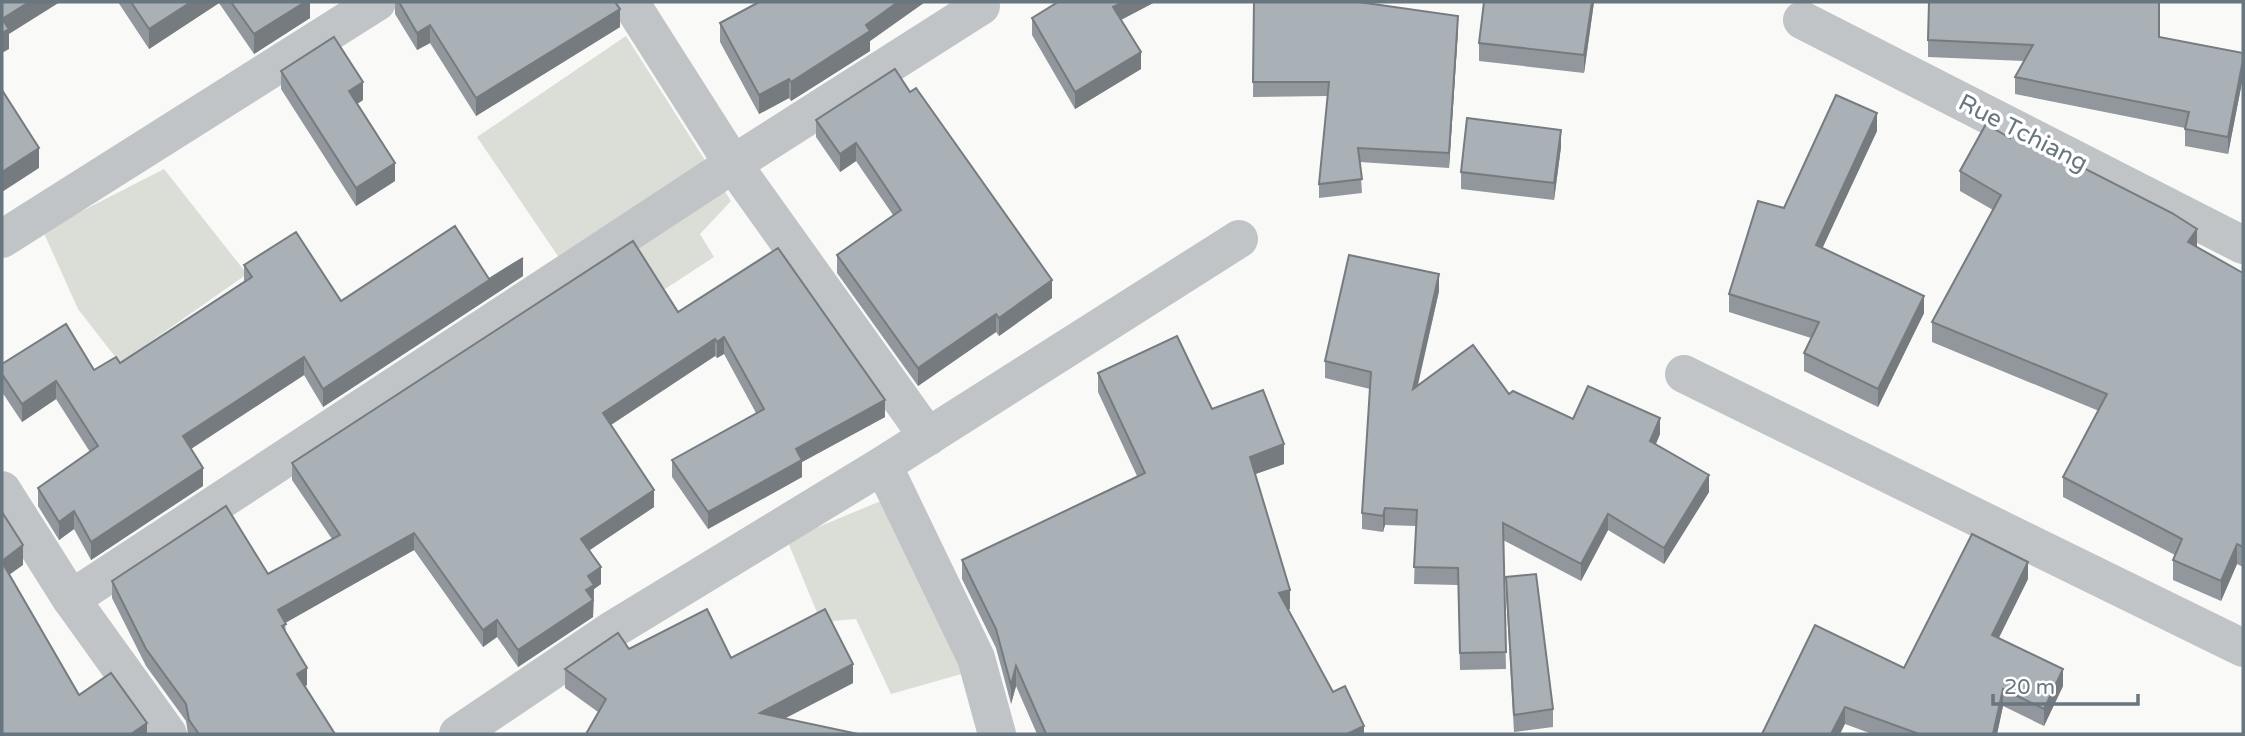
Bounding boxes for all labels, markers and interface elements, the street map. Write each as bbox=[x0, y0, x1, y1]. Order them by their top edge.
street label: Rue Tchiang bbox=[1953, 88, 2093, 178]
scale bar bbox=[1993, 662, 2138, 706]
text: 20 m bbox=[2004, 675, 2055, 700]

